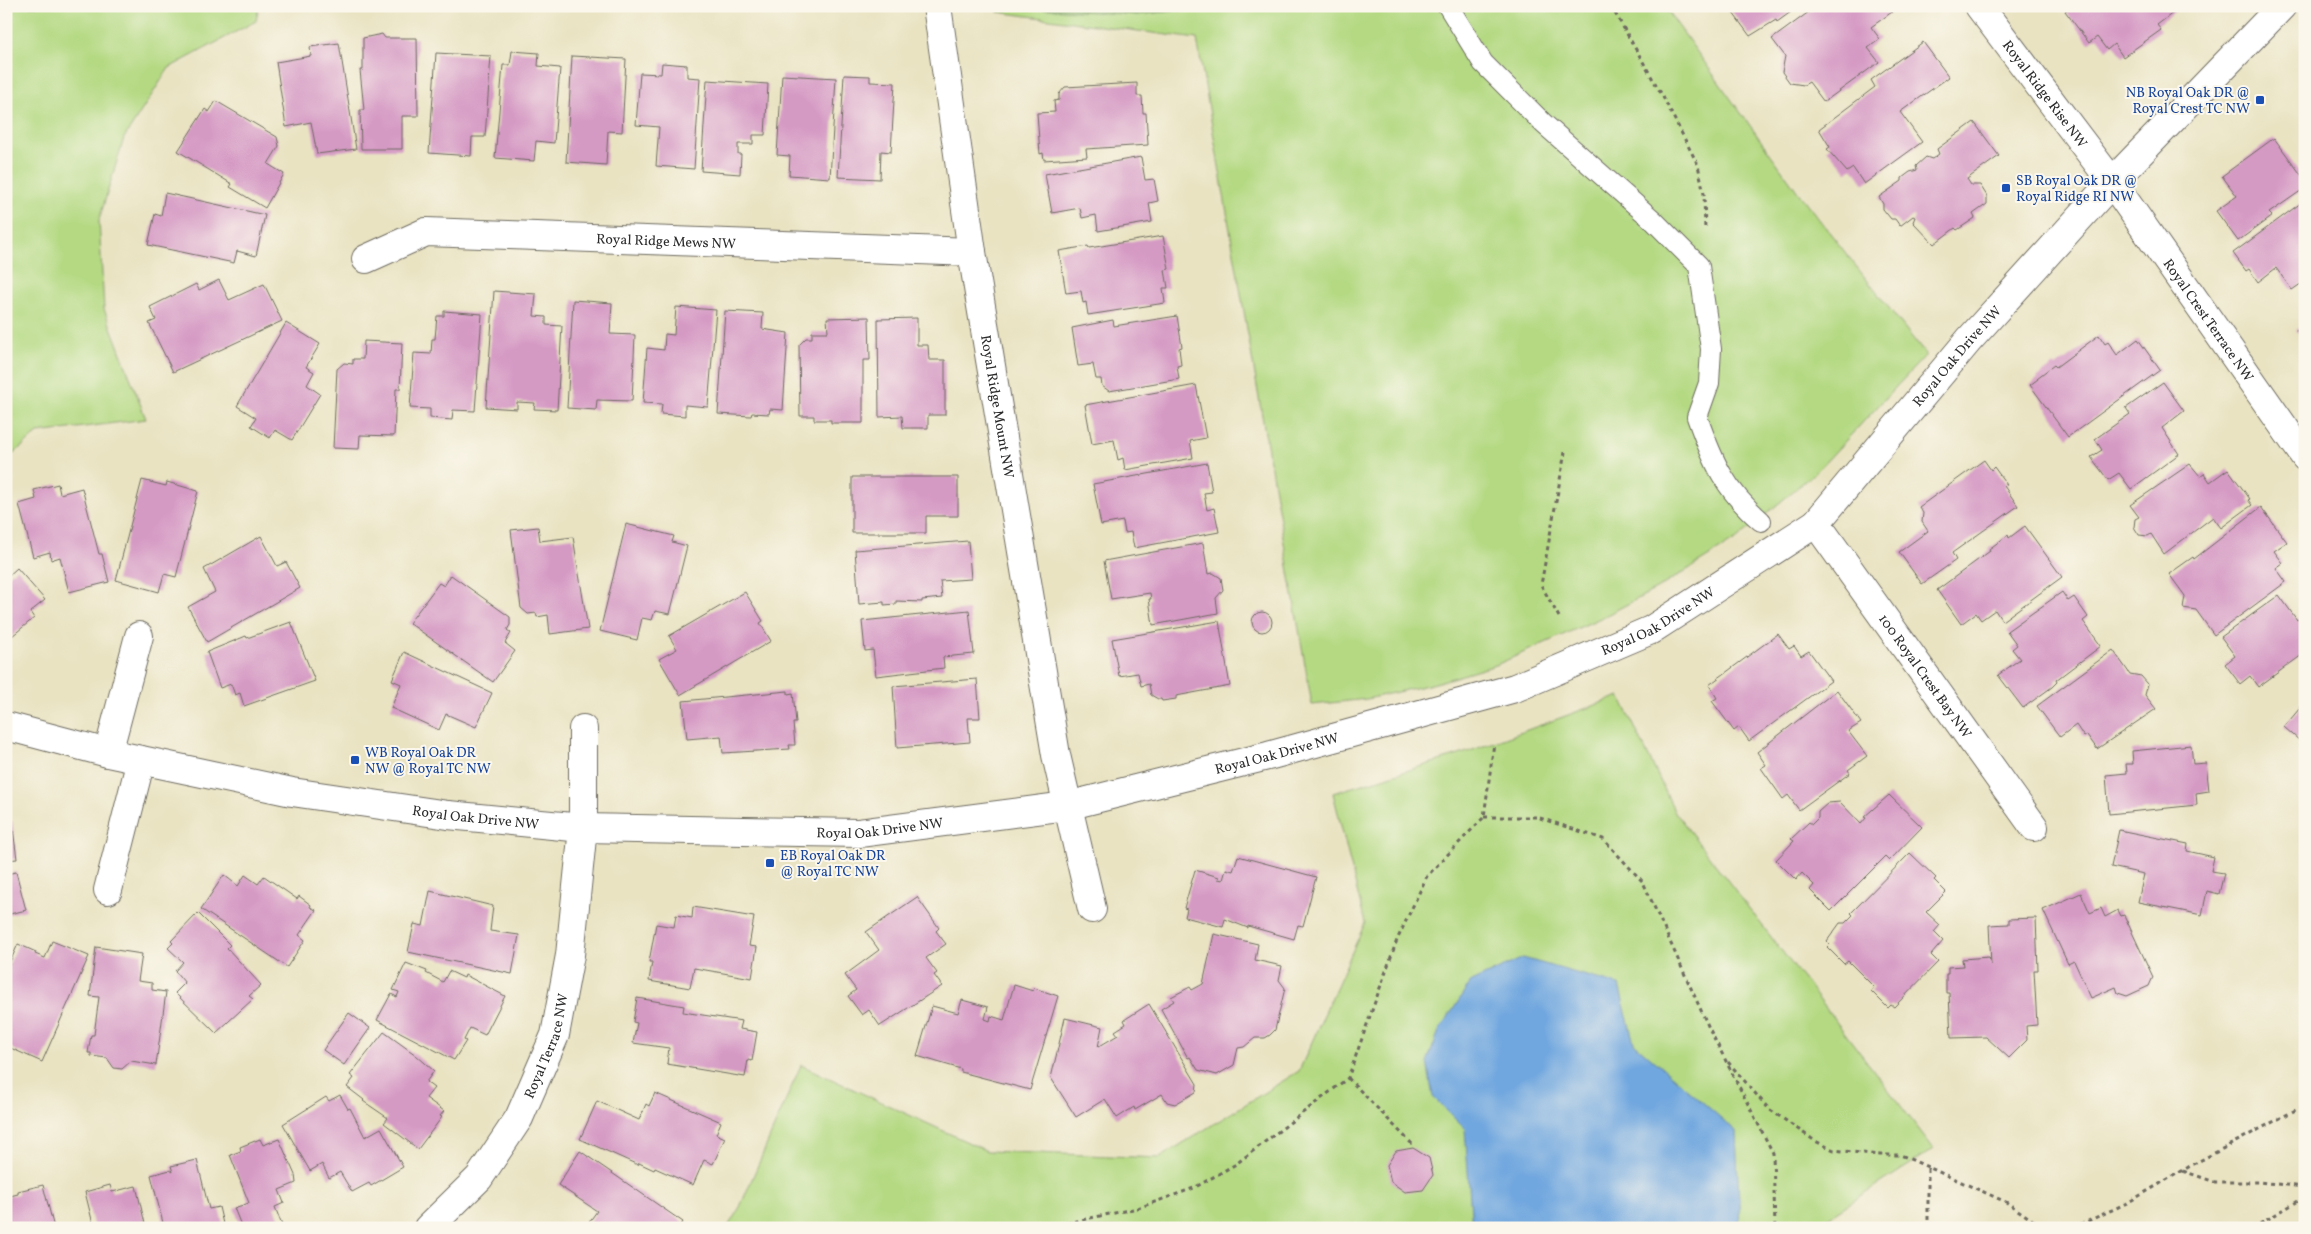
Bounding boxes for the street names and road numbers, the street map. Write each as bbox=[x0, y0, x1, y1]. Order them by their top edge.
street label: Royal Ridge Rise NW bbox=[1997, 37, 2091, 152]
street label: Royal Ridge Mews NW bbox=[596, 230, 736, 254]
street label: Royal Crest Terrace NW bbox=[2158, 256, 2257, 386]
street label: Royal Oak Drive NW bbox=[1909, 302, 2006, 411]
street label: Royal Ridge Mount NW bbox=[975, 333, 1018, 480]
street label: Royal Oak Drive NW bbox=[1599, 583, 1719, 661]
street label: 100 Royal Crest Bay NW bbox=[1873, 611, 1975, 743]
street label: Royal Oak Drive NW bbox=[1213, 729, 1341, 780]
street label: Royal Oak Drive NW bbox=[411, 802, 540, 835]
street label: Royal Oak Drive NW bbox=[816, 814, 944, 844]
street label: Royal Terrace NW bbox=[521, 992, 574, 1102]

